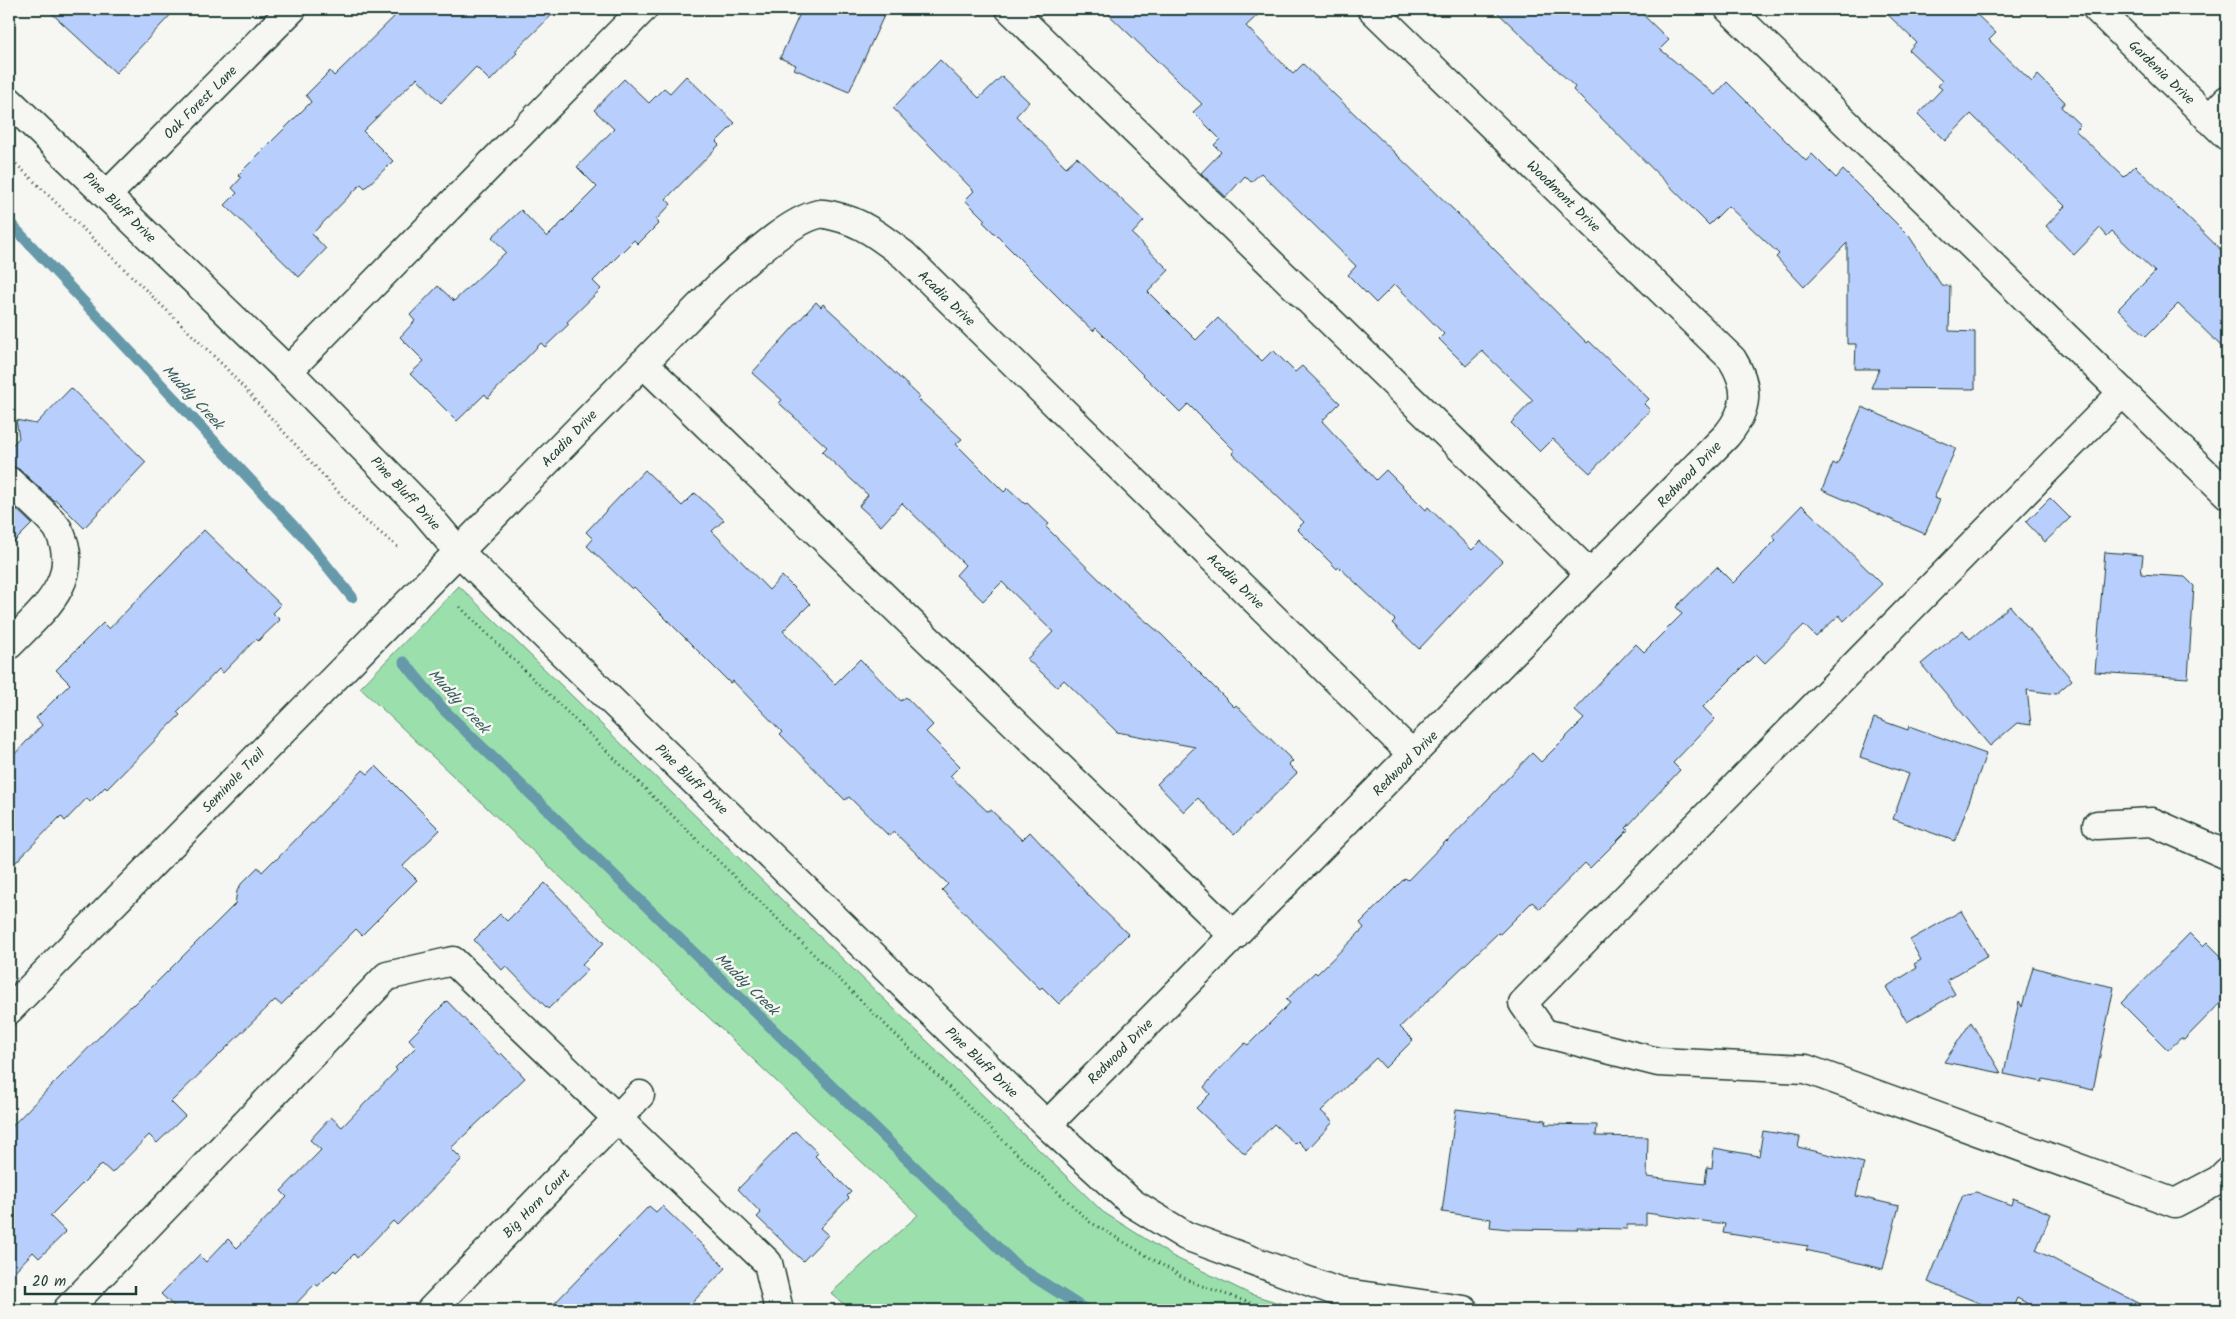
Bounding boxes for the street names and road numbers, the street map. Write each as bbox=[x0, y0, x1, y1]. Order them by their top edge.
street label: Gardenia Drive bbox=[2123, 35, 2200, 111]
street label: Oak Forest Lane bbox=[159, 60, 243, 145]
street label: Woodmont Drive bbox=[1521, 156, 1606, 238]
street label: Pine Bluff Drive bbox=[78, 167, 162, 249]
street label: Acadia Drive bbox=[912, 265, 981, 332]
street label: Acadia Drive bbox=[536, 404, 603, 473]
street label: Redwood Drive bbox=[1652, 436, 1728, 513]
street label: Pine Bluff Drive bbox=[365, 452, 446, 536]
street label: Acadia Drive bbox=[1201, 548, 1270, 615]
street label: Redwood Drive bbox=[1368, 725, 1444, 802]
street label: Pine Bluff Drive bbox=[650, 739, 734, 821]
street label: Seminole Trail bbox=[197, 743, 271, 818]
street label: Redwood Drive bbox=[1083, 1013, 1159, 1090]
street label: Pine Bluff Drive bbox=[940, 1022, 1024, 1104]
street label: Big Horn Court bbox=[498, 1163, 576, 1244]

